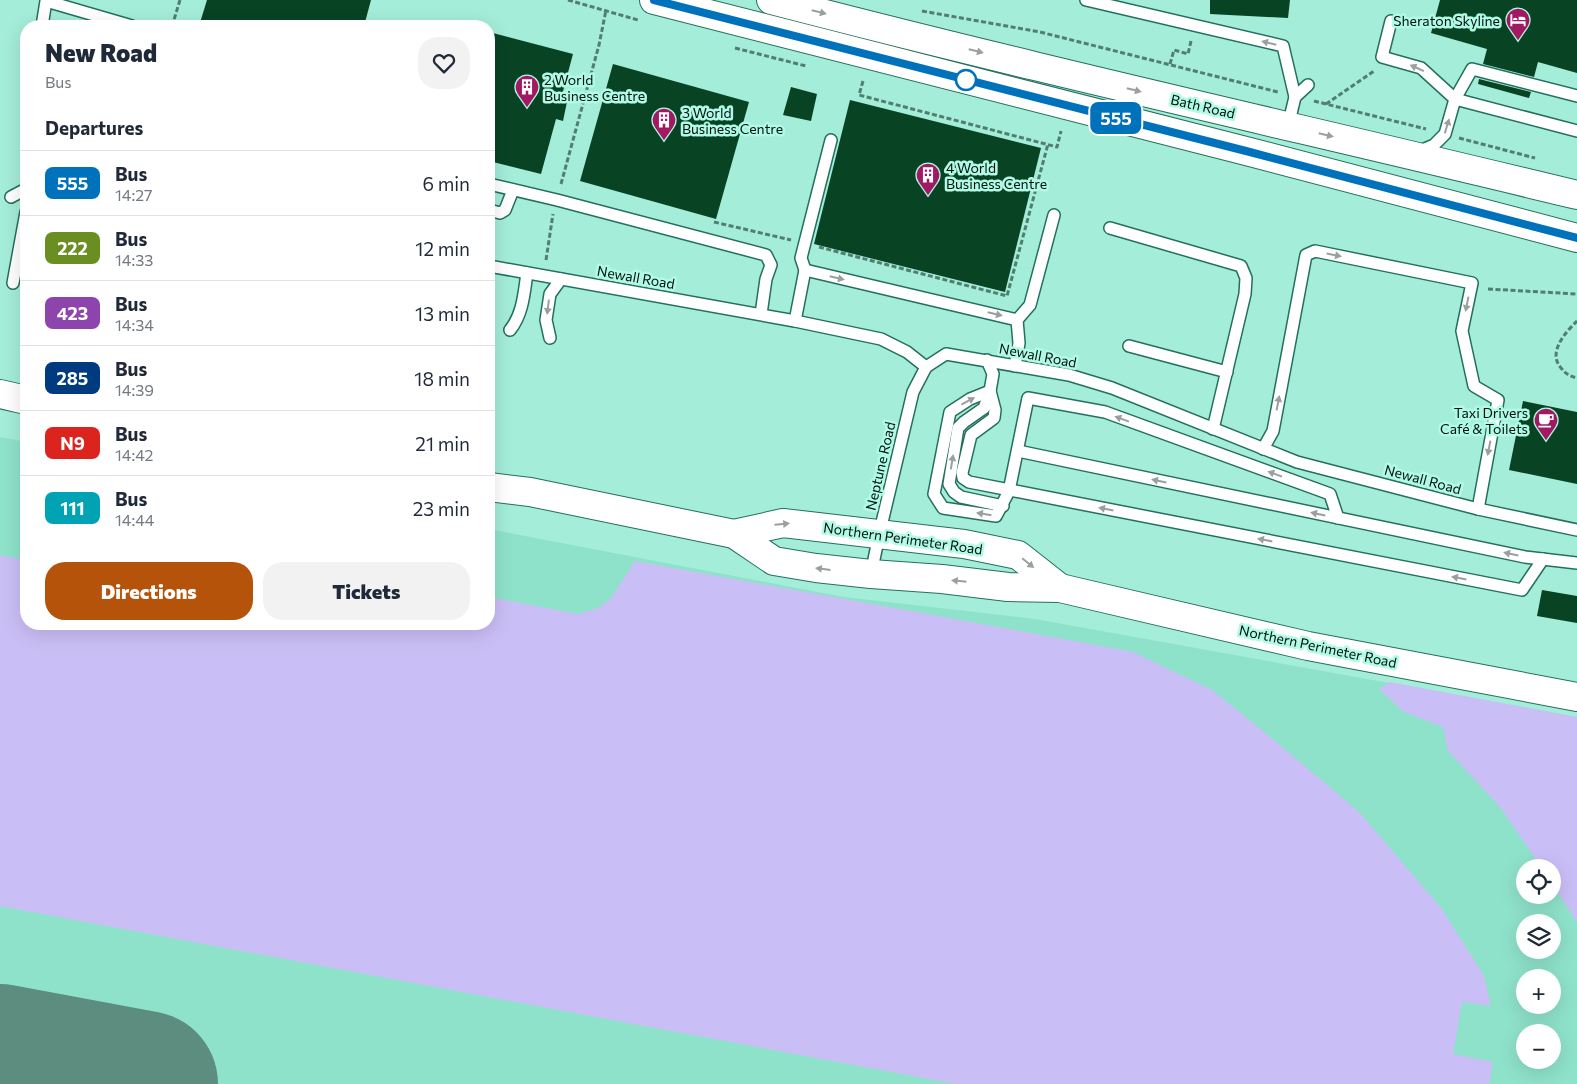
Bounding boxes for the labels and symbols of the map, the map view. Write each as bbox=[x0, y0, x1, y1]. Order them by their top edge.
hotel icon: Sheraton Skyline bbox=[1505, 7, 1531, 41]
one-way arrow bbox=[811, 8, 826, 16]
place label: Sheraton Skyline bbox=[1393, 12, 1500, 29]
one-way arrow bbox=[1262, 39, 1277, 47]
one-way arrow bbox=[969, 47, 984, 55]
one-way arrow bbox=[1410, 64, 1424, 72]
unlabelled marker bbox=[955, 69, 977, 91]
place label: 2 World Business Centre bbox=[544, 71, 645, 104]
building icon: 2 World Business Centre bbox=[514, 74, 540, 108]
one-way arrow bbox=[1127, 86, 1142, 94]
street label: Bath Road bbox=[1169, 90, 1237, 122]
line badge: 555 bbox=[1087, 102, 1145, 134]
place label: 3 World Business Centre bbox=[682, 104, 783, 137]
building icon: 3 World Business Centre bbox=[651, 107, 677, 141]
one-way arrow bbox=[1443, 118, 1451, 133]
one-way arrow bbox=[1319, 131, 1334, 139]
place label: 4 World Business Centre bbox=[946, 159, 1047, 192]
building icon: 4 World Business Centre bbox=[915, 162, 941, 196]
one-way arrow bbox=[1327, 251, 1342, 259]
street label: Newall Road bbox=[596, 262, 676, 292]
one-way arrow bbox=[829, 274, 844, 282]
one-way arrow bbox=[1463, 297, 1471, 313]
one-way arrow bbox=[544, 299, 552, 315]
one-way arrow bbox=[987, 310, 1002, 318]
street label: Newall Road bbox=[998, 339, 1078, 371]
one-way arrow bbox=[1275, 395, 1283, 411]
one-way arrow bbox=[961, 397, 975, 405]
place label: Taxi Drivers Café & Toilets bbox=[1440, 404, 1528, 437]
cafe icon: Taxi Drivers Café & Toilets bbox=[1533, 407, 1559, 441]
one-way arrow bbox=[1115, 415, 1130, 422]
street label: Neptune Road bbox=[862, 420, 898, 512]
one-way arrow bbox=[1485, 440, 1493, 456]
one-way arrow bbox=[949, 453, 957, 469]
street label: Newall Road bbox=[1383, 461, 1463, 497]
one-way arrow bbox=[1267, 470, 1282, 478]
one-way arrow bbox=[1151, 477, 1167, 485]
one-way arrow bbox=[1097, 505, 1113, 513]
one-way arrow bbox=[975, 510, 991, 518]
one-way arrow bbox=[1310, 510, 1326, 518]
street label: Northern Perimeter Road bbox=[822, 518, 984, 558]
one-way arrow bbox=[774, 520, 790, 528]
one-way arrow bbox=[1257, 536, 1273, 544]
one-way arrow bbox=[1504, 550, 1519, 558]
one-way arrow bbox=[1021, 557, 1034, 568]
one-way arrow bbox=[814, 565, 830, 573]
one-way arrow bbox=[1451, 573, 1467, 581]
one-way arrow bbox=[951, 577, 967, 585]
street label: Northern Perimeter Road bbox=[1238, 621, 1398, 671]

